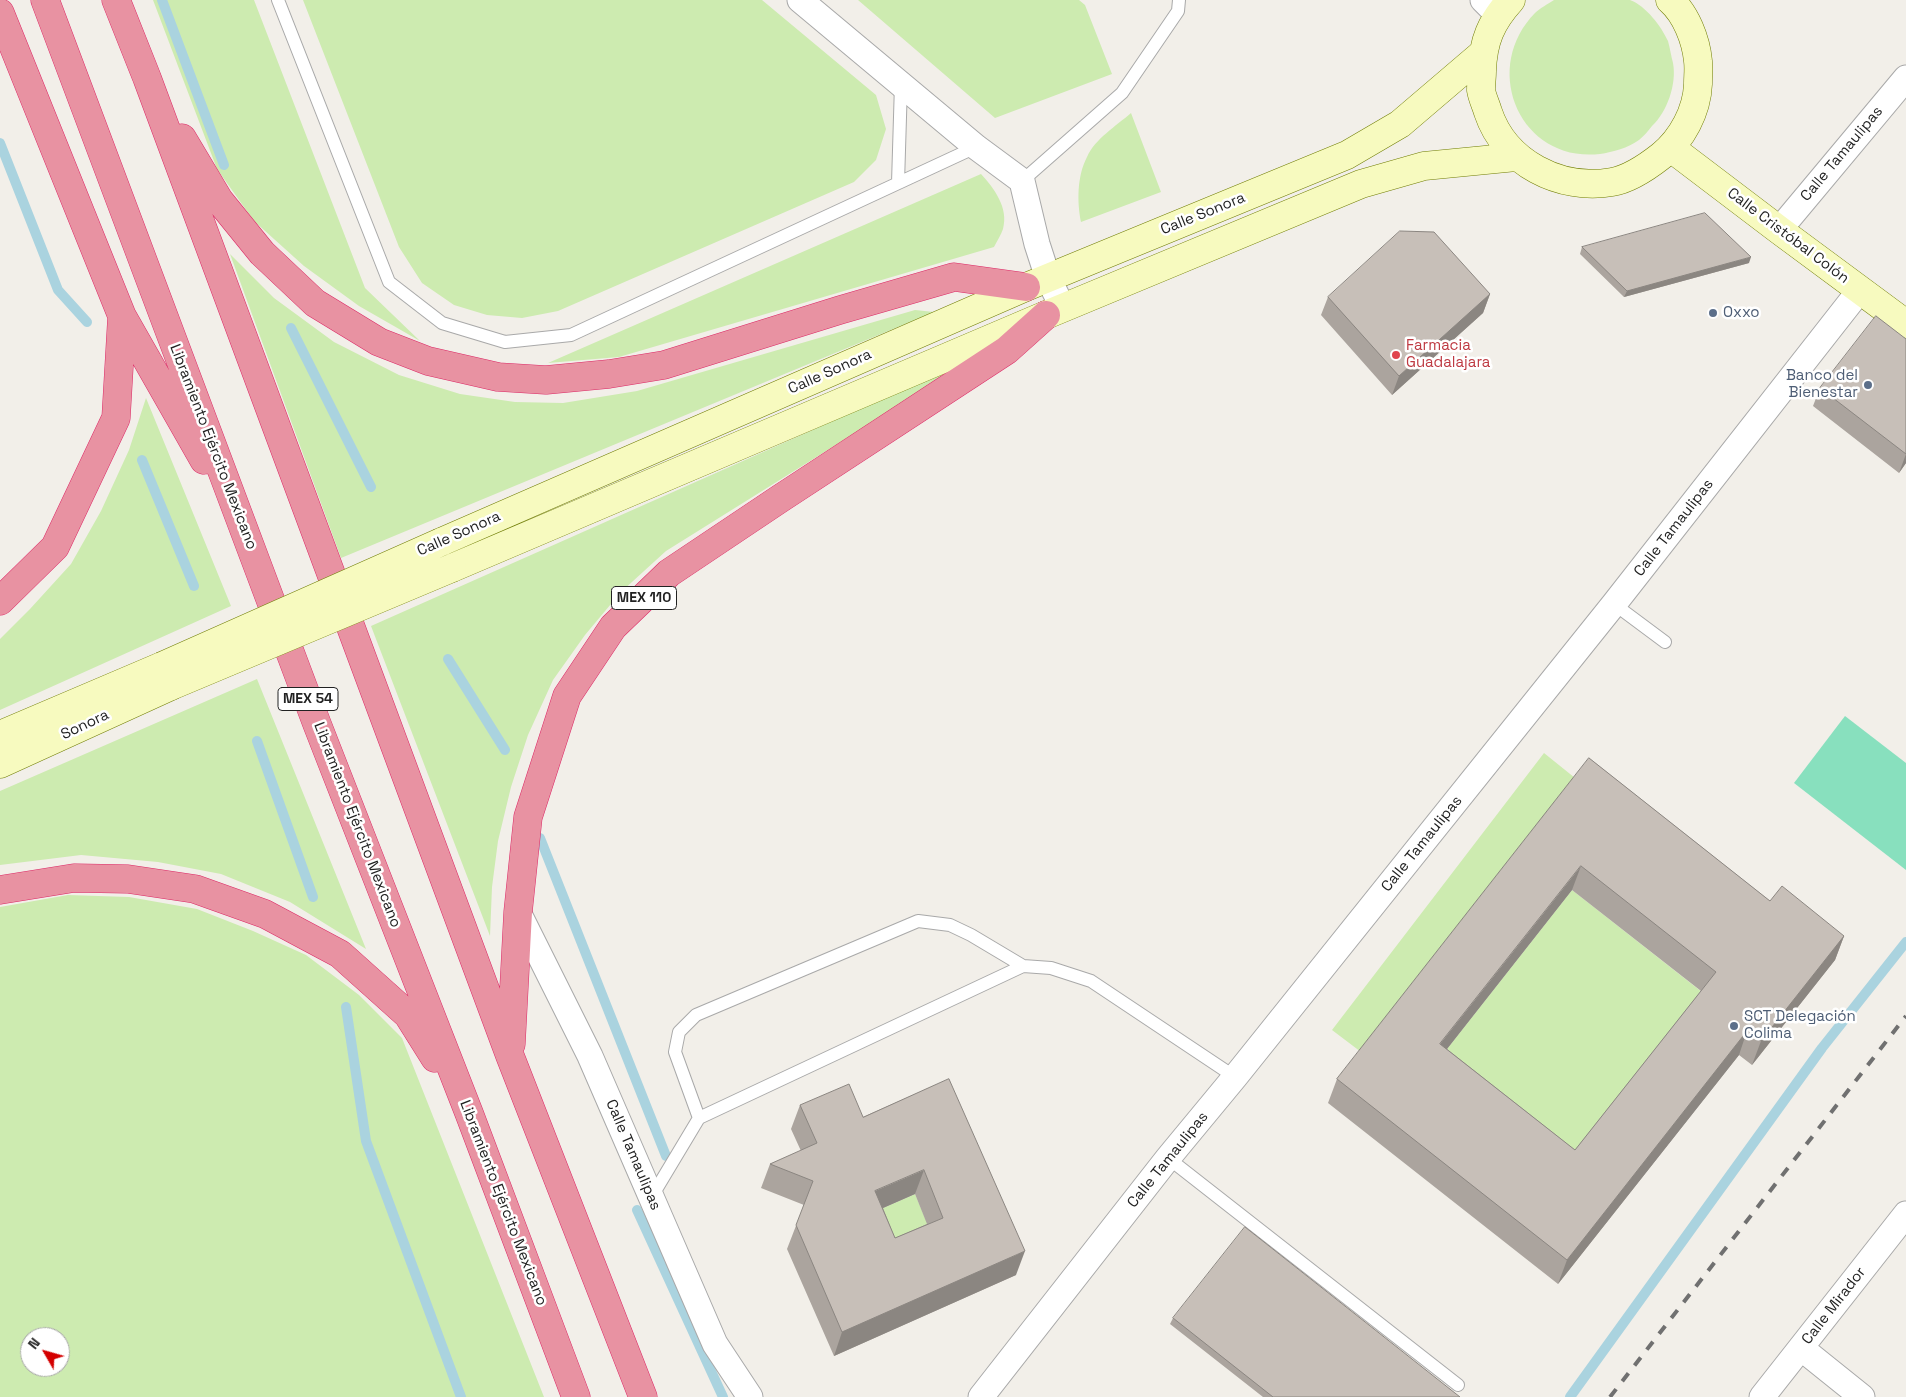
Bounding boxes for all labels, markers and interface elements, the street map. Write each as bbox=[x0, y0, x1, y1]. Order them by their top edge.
street label: Calle Tamaulipas bbox=[1797, 103, 1887, 205]
street label: Calle Cristóbal Colón bbox=[1724, 184, 1852, 288]
street label: Calle Sonora bbox=[1158, 189, 1248, 239]
place label: Oxxo bbox=[1723, 304, 1760, 322]
marker: Oxxo bbox=[1707, 307, 1719, 319]
place label: Farmacia Guadalajara bbox=[1406, 337, 1490, 372]
street label: Libramiento Ejército Mexicano bbox=[165, 342, 261, 552]
street label: Calle Sonora bbox=[786, 346, 874, 398]
marker: Farmacia Guadalajara bbox=[1390, 349, 1402, 361]
place label: Banco del Bienestar bbox=[1786, 367, 1858, 402]
marker: Banco del Bienestar bbox=[1862, 379, 1874, 391]
street label: Calle Tamaulipas bbox=[1630, 476, 1718, 580]
street label: Calle Sonora bbox=[415, 508, 503, 560]
road number: MEX 110 bbox=[612, 586, 676, 610]
road number: MEX 54 bbox=[278, 688, 338, 711]
street label: Sonora bbox=[58, 706, 112, 744]
street label: Libramiento Ejército Mexicano bbox=[309, 720, 405, 930]
street label: Calle Tamaulipas bbox=[1378, 792, 1466, 896]
place label: SCT Delegación Colima bbox=[1744, 1008, 1856, 1043]
marker: SCT Delegación Colima bbox=[1728, 1020, 1740, 1032]
street label: Calle Tamaulipas bbox=[602, 1097, 664, 1213]
street label: Libramiento Ejército Mexicano bbox=[455, 1098, 551, 1308]
street label: Calle Tamaulipas bbox=[1124, 1108, 1212, 1212]
street label: Calle Mirador bbox=[1798, 1264, 1870, 1348]
north arrow bbox=[20, 1327, 70, 1377]
text: N bbox=[24, 1334, 44, 1353]

